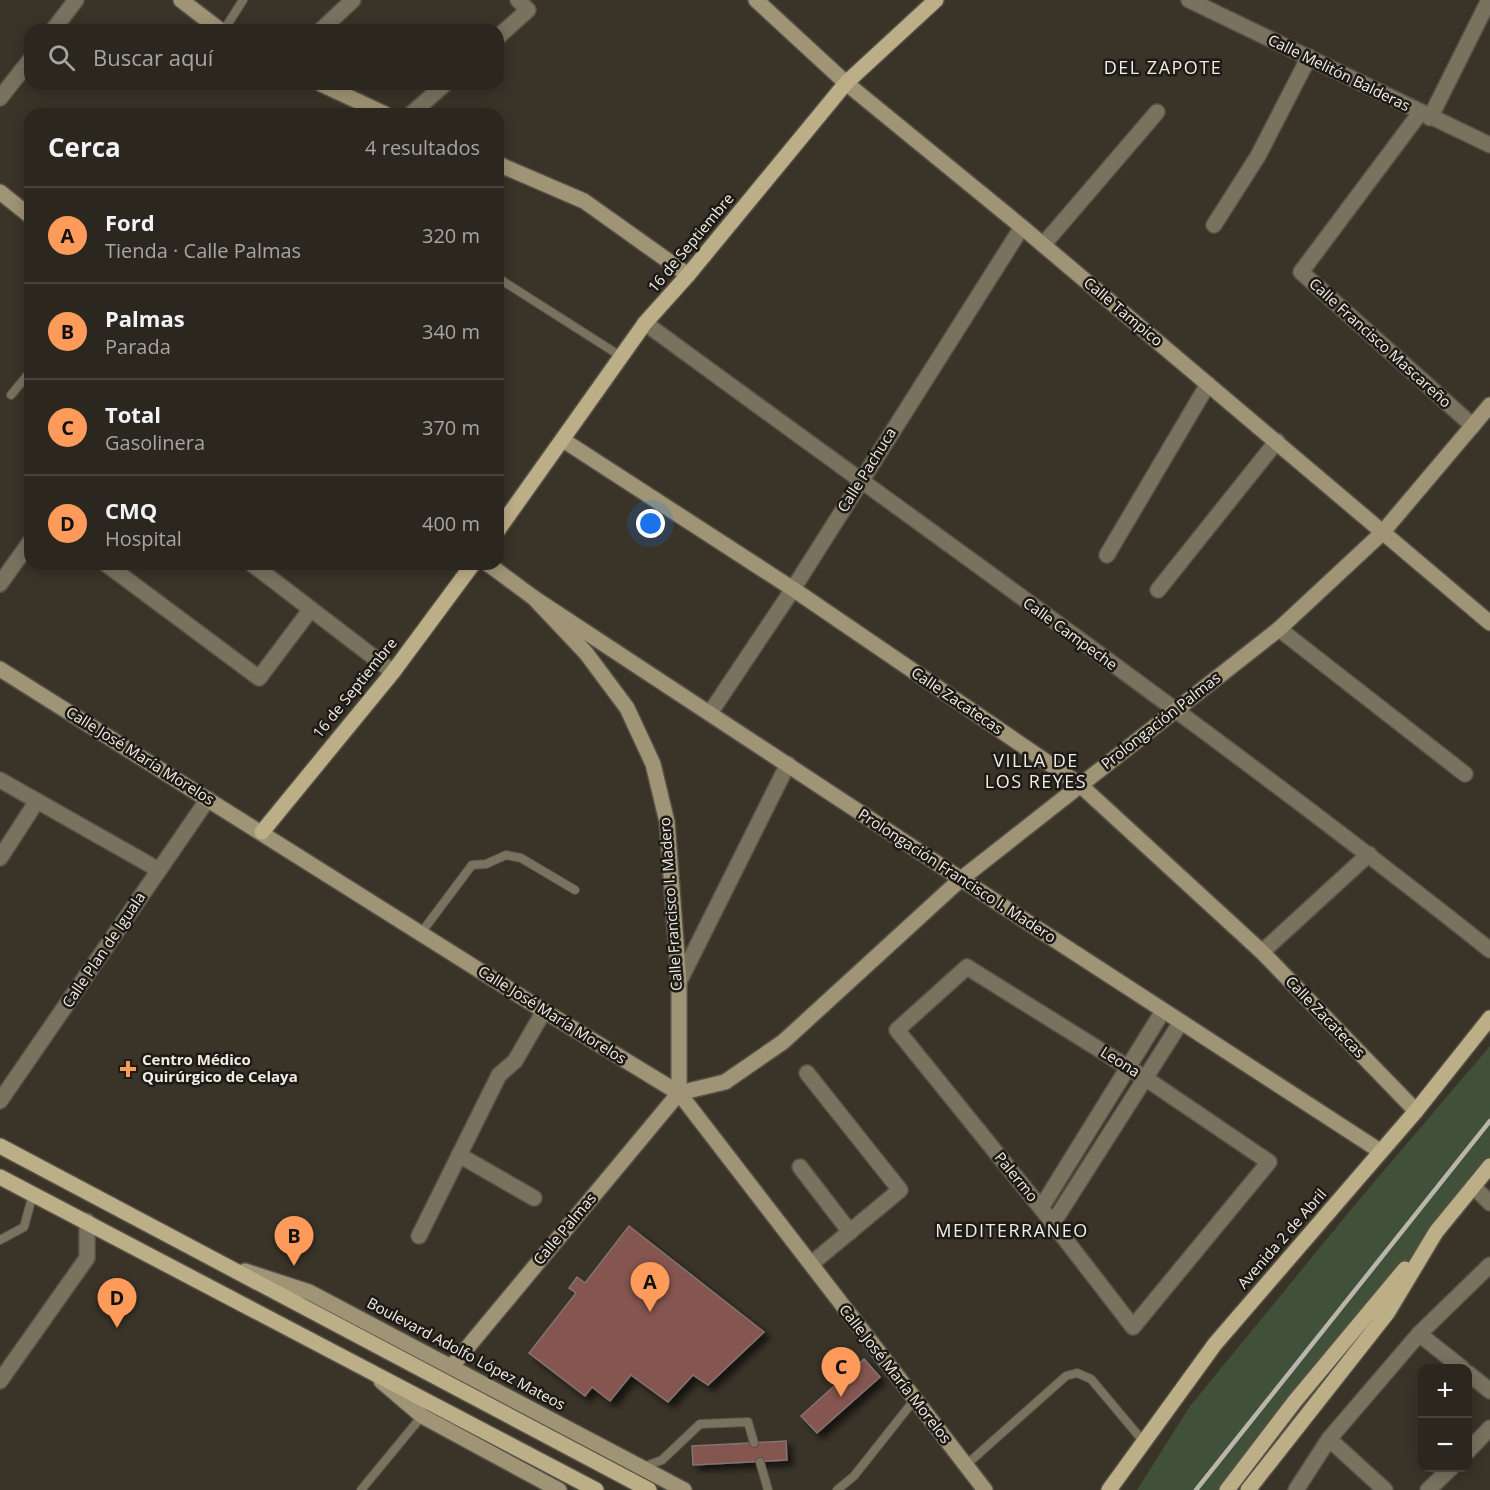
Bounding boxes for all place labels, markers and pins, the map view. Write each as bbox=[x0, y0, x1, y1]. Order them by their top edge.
place label: Centro Médico Quirúrgico de Celaya bbox=[142, 1049, 298, 1086]
marker: Centro Médico Quirúrgico de Celaya bbox=[119, 1060, 137, 1078]
pin: B bbox=[274, 1216, 314, 1266]
pin: A bbox=[630, 1262, 670, 1312]
pin: D bbox=[98, 1278, 136, 1328]
pin: C bbox=[822, 1348, 860, 1397]

